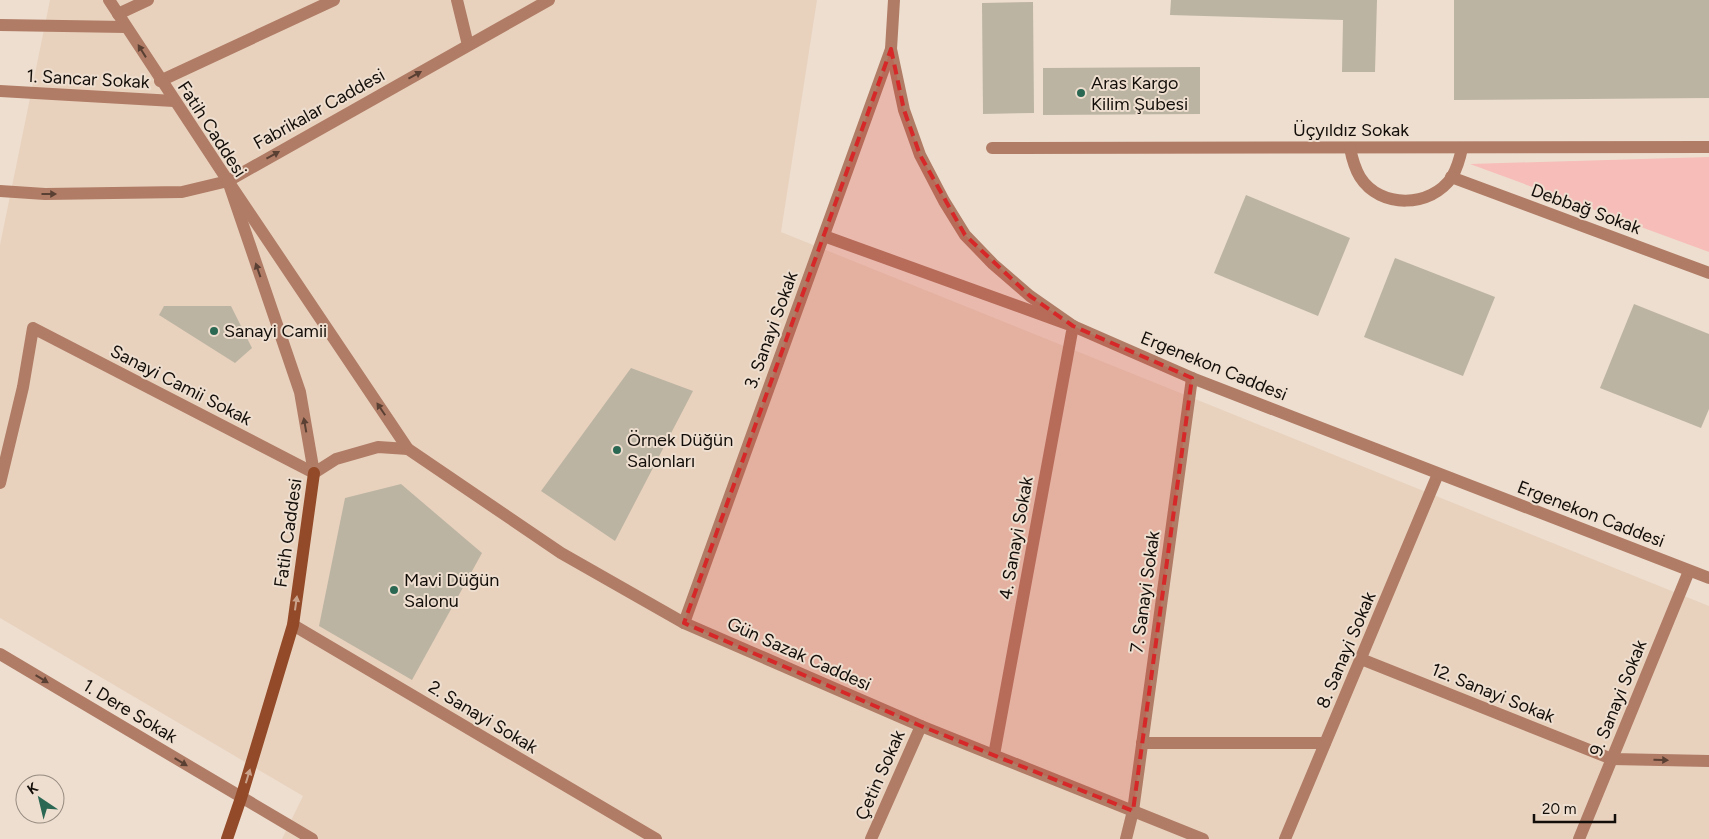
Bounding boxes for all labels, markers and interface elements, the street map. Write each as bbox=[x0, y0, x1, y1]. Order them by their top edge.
one-way arrow bbox=[137, 45, 146, 58]
street label: Fabrikalar Caddesi bbox=[250, 64, 388, 154]
street label: 1. Sancar Sokak bbox=[26, 65, 150, 93]
one-way arrow bbox=[407, 71, 422, 79]
place label: Aras Kargo Kilim Şubesi bbox=[1091, 72, 1188, 115]
street label: Fatih Caddesi bbox=[173, 77, 251, 181]
marker: Aras Kargo Kilim Şubesi bbox=[1075, 87, 1087, 99]
street label: Üçyıldız Sokak bbox=[1293, 119, 1409, 141]
one-way arrow bbox=[266, 151, 280, 159]
street label: Debbağ Sokak bbox=[1528, 179, 1644, 239]
one-way arrow bbox=[41, 190, 57, 198]
one-way arrow bbox=[254, 262, 262, 277]
street label: 3. Sanayi Sokak bbox=[740, 268, 803, 392]
place label: Sanayi Camii bbox=[224, 320, 327, 342]
marker: Sanayi Camii bbox=[208, 325, 220, 337]
street label: Ergenekon Caddesi bbox=[1138, 327, 1290, 405]
street label: Sanayi Camii Sokak bbox=[107, 340, 256, 430]
one-way arrow bbox=[376, 402, 386, 415]
one-way arrow bbox=[301, 417, 309, 433]
place label: Örnek Düğün Salonları bbox=[627, 429, 733, 472]
marker: Örnek Düğün Salonları bbox=[611, 444, 623, 456]
street label: 4. Sanayi Sokak bbox=[994, 474, 1038, 601]
street label: Ergenekon Caddesi bbox=[1514, 476, 1668, 552]
street label: Fatih Caddesi bbox=[269, 477, 307, 589]
street label: 7. Sanayi Sokak bbox=[1126, 529, 1165, 655]
place label: Mavi Düğün Salonu bbox=[404, 569, 499, 612]
marker: Mavi Düğün Salonu bbox=[388, 584, 400, 596]
street label: 8. Sanayi Sokak bbox=[1312, 588, 1381, 712]
one-way arrow bbox=[292, 595, 300, 611]
street label: Gün Sazak Caddesi bbox=[724, 612, 874, 696]
street label: 9. Sanayi Sokak bbox=[1585, 636, 1651, 759]
street label: 12. Sanayi Sokak bbox=[1428, 658, 1558, 728]
one-way arrow bbox=[35, 674, 48, 683]
street label: 1. Dere Sokak bbox=[79, 674, 181, 748]
street label: 2. Sanayi Sokak bbox=[424, 676, 542, 758]
street label: Çetin Sokak bbox=[850, 726, 910, 823]
one-way arrow bbox=[1653, 756, 1669, 764]
one-way arrow bbox=[175, 758, 188, 767]
one-way arrow bbox=[244, 769, 252, 784]
north arrow bbox=[15, 774, 65, 824]
text: K bbox=[24, 779, 42, 798]
scale bar bbox=[1534, 792, 1615, 824]
text: 20 m bbox=[1542, 800, 1576, 818]

